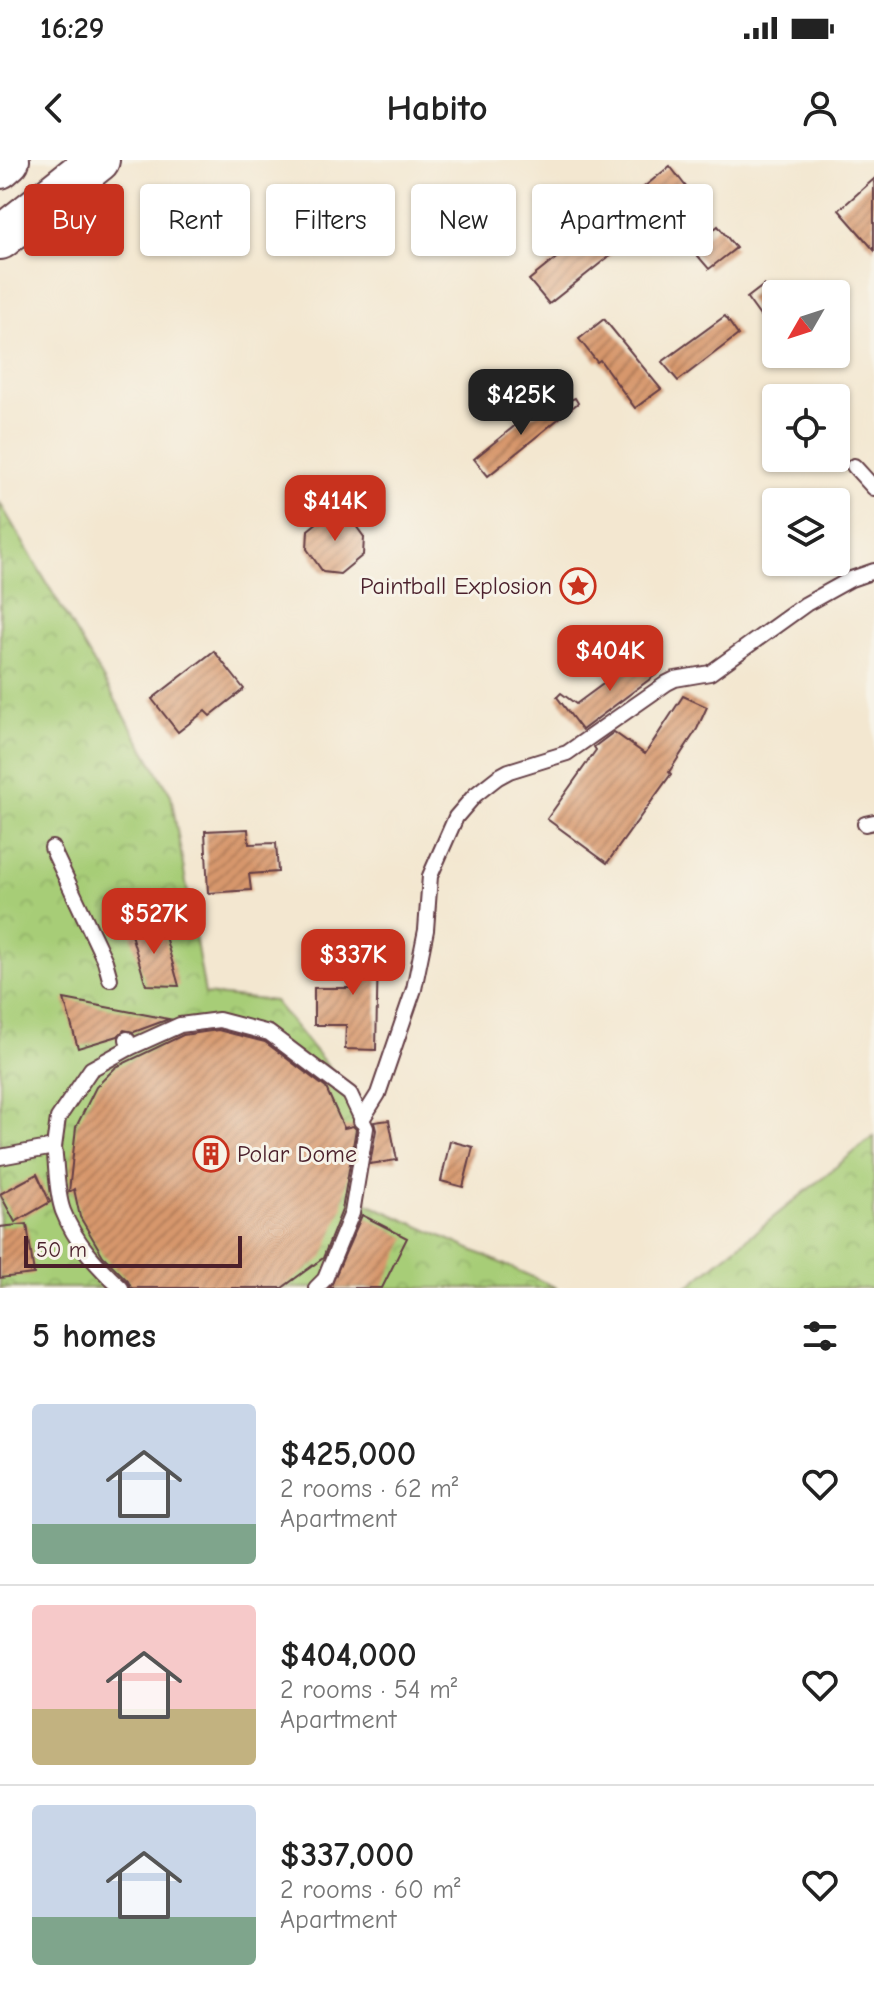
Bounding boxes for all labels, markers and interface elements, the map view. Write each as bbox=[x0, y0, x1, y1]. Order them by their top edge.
text: 16:29 bbox=[40, 11, 104, 46]
icon: back bbox=[32, 86, 76, 130]
icon: person bbox=[798, 86, 842, 130]
text: Habito bbox=[386, 88, 488, 129]
chip: Buy bbox=[24, 184, 124, 256]
chip: Rent bbox=[140, 184, 250, 256]
chip: Filters bbox=[266, 184, 395, 256]
chip: New bbox=[411, 184, 516, 256]
chip: Apartment bbox=[532, 184, 713, 256]
north arrow bbox=[762, 280, 850, 368]
map controls bbox=[762, 280, 850, 576]
pin: $425K bbox=[465, 369, 577, 437]
text: $425K bbox=[486, 380, 556, 410]
button: locate bbox=[762, 384, 850, 472]
pin: $414K bbox=[279, 475, 391, 543]
text: $414K bbox=[303, 486, 367, 516]
button: layers bbox=[762, 488, 850, 576]
place icon: Paintball Explosion bbox=[559, 567, 597, 605]
place label: Paintball Explosion bbox=[360, 572, 552, 600]
pin: $404K bbox=[554, 625, 666, 693]
text: $404K bbox=[575, 636, 645, 666]
pin: $527K bbox=[98, 888, 210, 956]
text: $527K bbox=[120, 899, 188, 929]
pin: $337K bbox=[297, 929, 409, 997]
text: $337K bbox=[319, 940, 387, 970]
building icon: Polar Dome bbox=[192, 1135, 230, 1173]
place label: Polar Dome bbox=[237, 1140, 357, 1168]
scale bar bbox=[24, 1232, 242, 1268]
text: 50 m bbox=[36, 1237, 87, 1263]
icon: filters bbox=[798, 1314, 842, 1358]
text: 5 homes bbox=[32, 1316, 156, 1356]
text: $425,000 bbox=[280, 1434, 416, 1474]
icon: home bbox=[96, 1436, 192, 1532]
icon: heart bbox=[798, 1462, 842, 1506]
text: 2 rooms · 62 m² bbox=[280, 1474, 458, 1504]
text: Apartment bbox=[280, 1504, 396, 1534]
text: $404,000 bbox=[280, 1635, 417, 1675]
icon: home bbox=[96, 1637, 192, 1733]
icon: heart bbox=[798, 1663, 842, 1707]
text: 2 rooms · 54 m² bbox=[280, 1675, 457, 1705]
text: Apartment bbox=[280, 1705, 396, 1735]
text: $337,000 bbox=[280, 1835, 414, 1875]
icon: home bbox=[96, 1837, 192, 1933]
icon: heart bbox=[798, 1863, 842, 1907]
text: 2 rooms · 60 m² bbox=[280, 1875, 461, 1905]
text: Apartment bbox=[280, 1905, 396, 1935]

